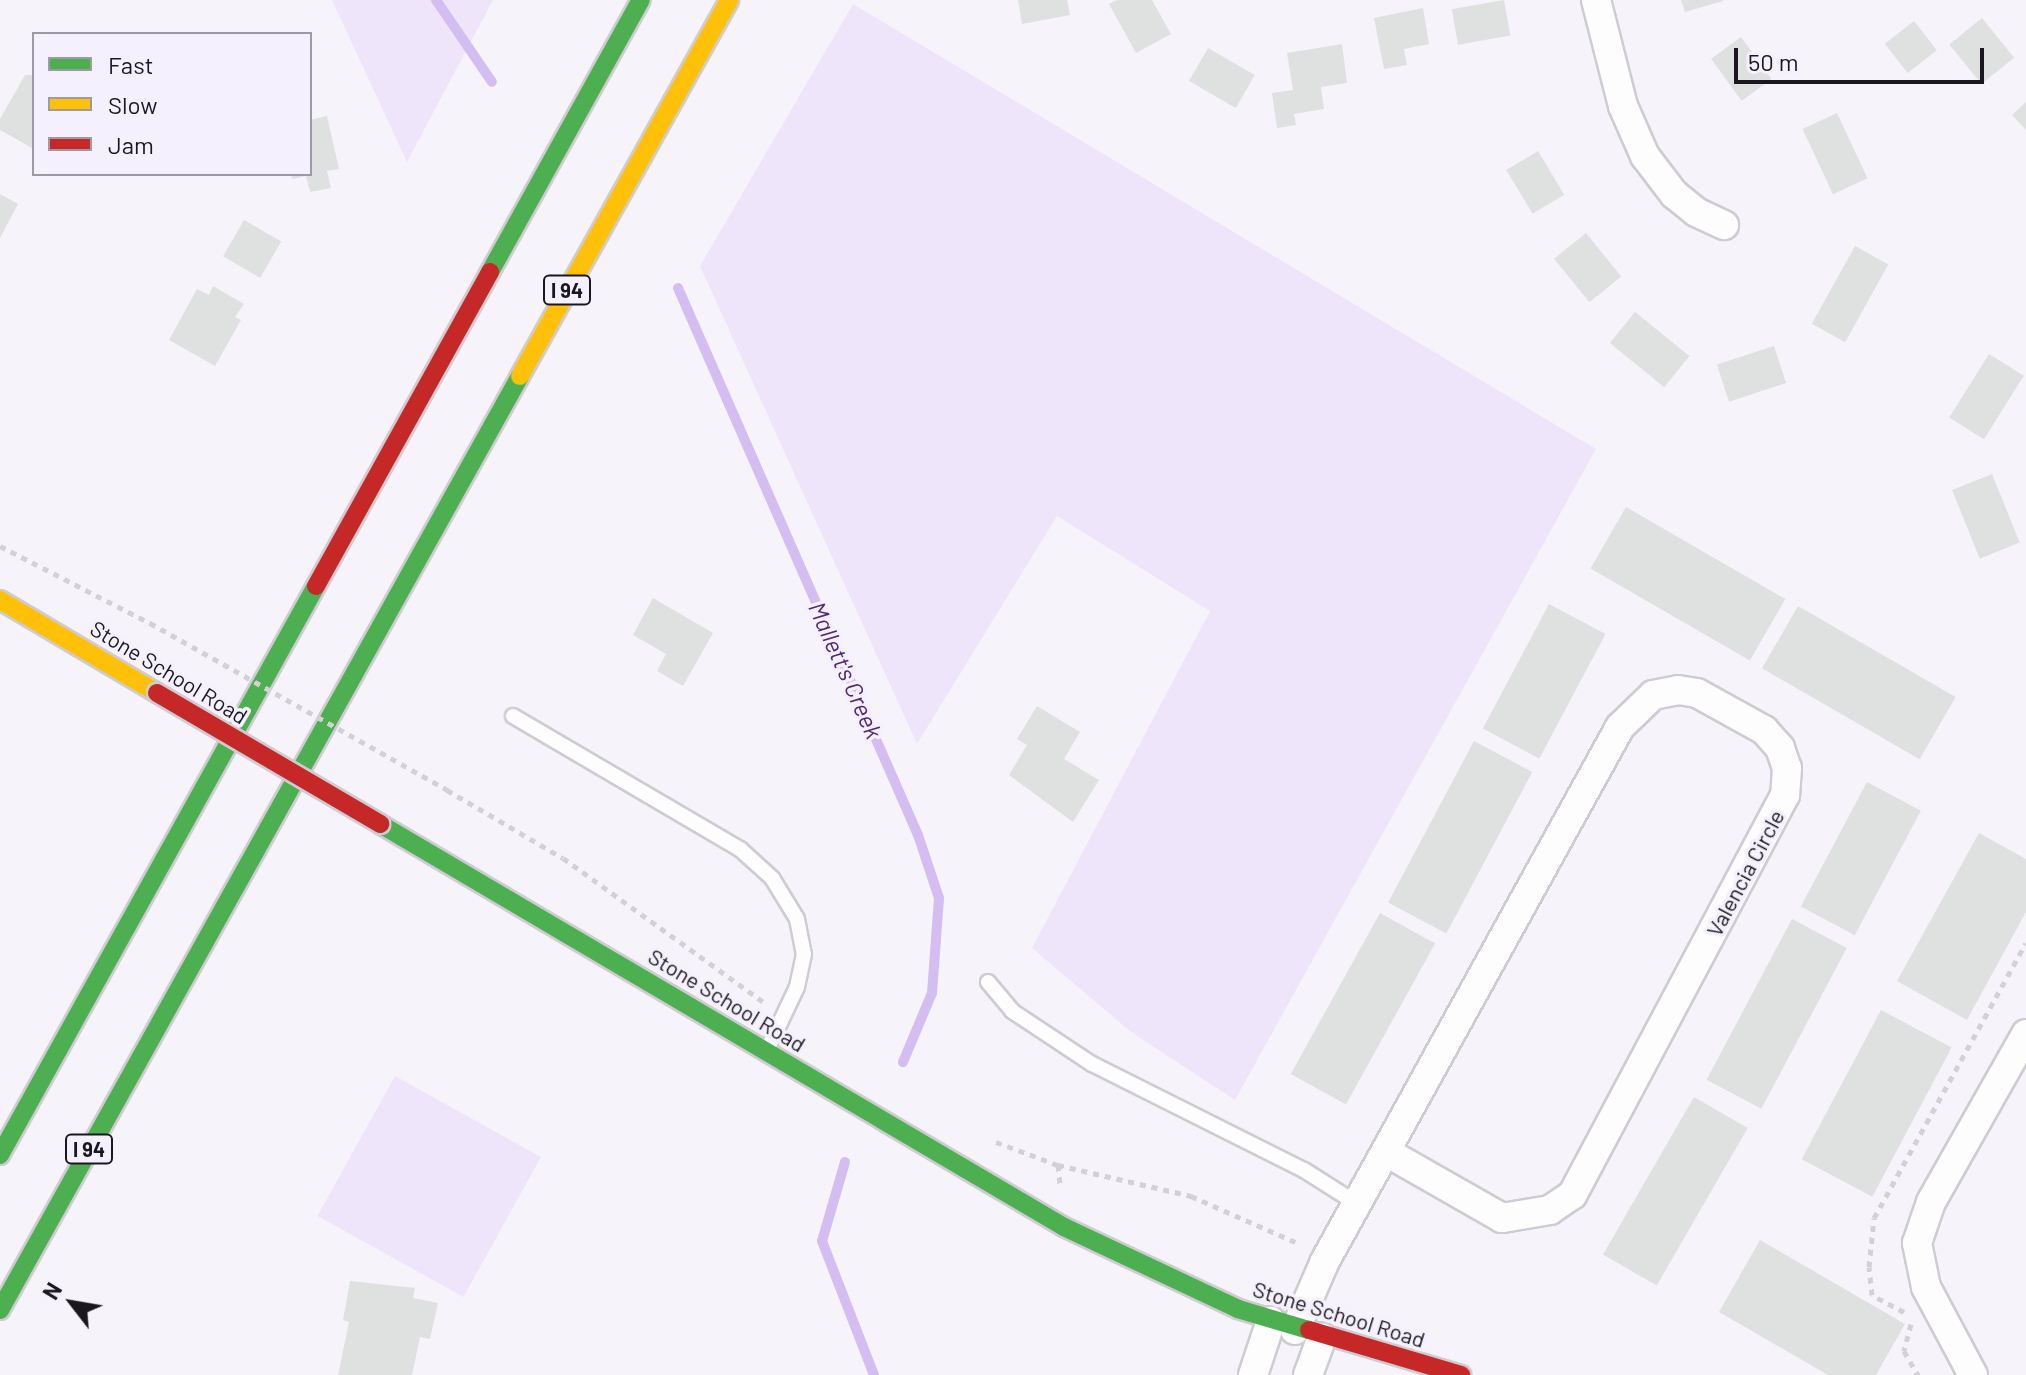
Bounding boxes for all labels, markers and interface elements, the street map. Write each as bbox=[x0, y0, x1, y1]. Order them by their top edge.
legend bbox=[32, 32, 312, 176]
scale bar bbox=[1738, 32, 1988, 82]
text: 50 m bbox=[1748, 47, 1799, 76]
text: Fast bbox=[108, 50, 153, 79]
text: Slow bbox=[108, 90, 157, 119]
text: Jam bbox=[108, 130, 154, 159]
road number: I 94 bbox=[543, 274, 591, 306]
water label: Mallett's Creek bbox=[803, 597, 889, 743]
street label: Stone School Road bbox=[86, 615, 252, 729]
street label: Valencia Circle bbox=[1701, 805, 1789, 941]
street label: Stone School Road bbox=[644, 943, 810, 1057]
road number: I 94 bbox=[65, 1133, 113, 1165]
north arrow bbox=[32, 1263, 112, 1343]
street label: Stone School Road bbox=[1250, 1275, 1428, 1353]
text: N bbox=[37, 1278, 66, 1304]

